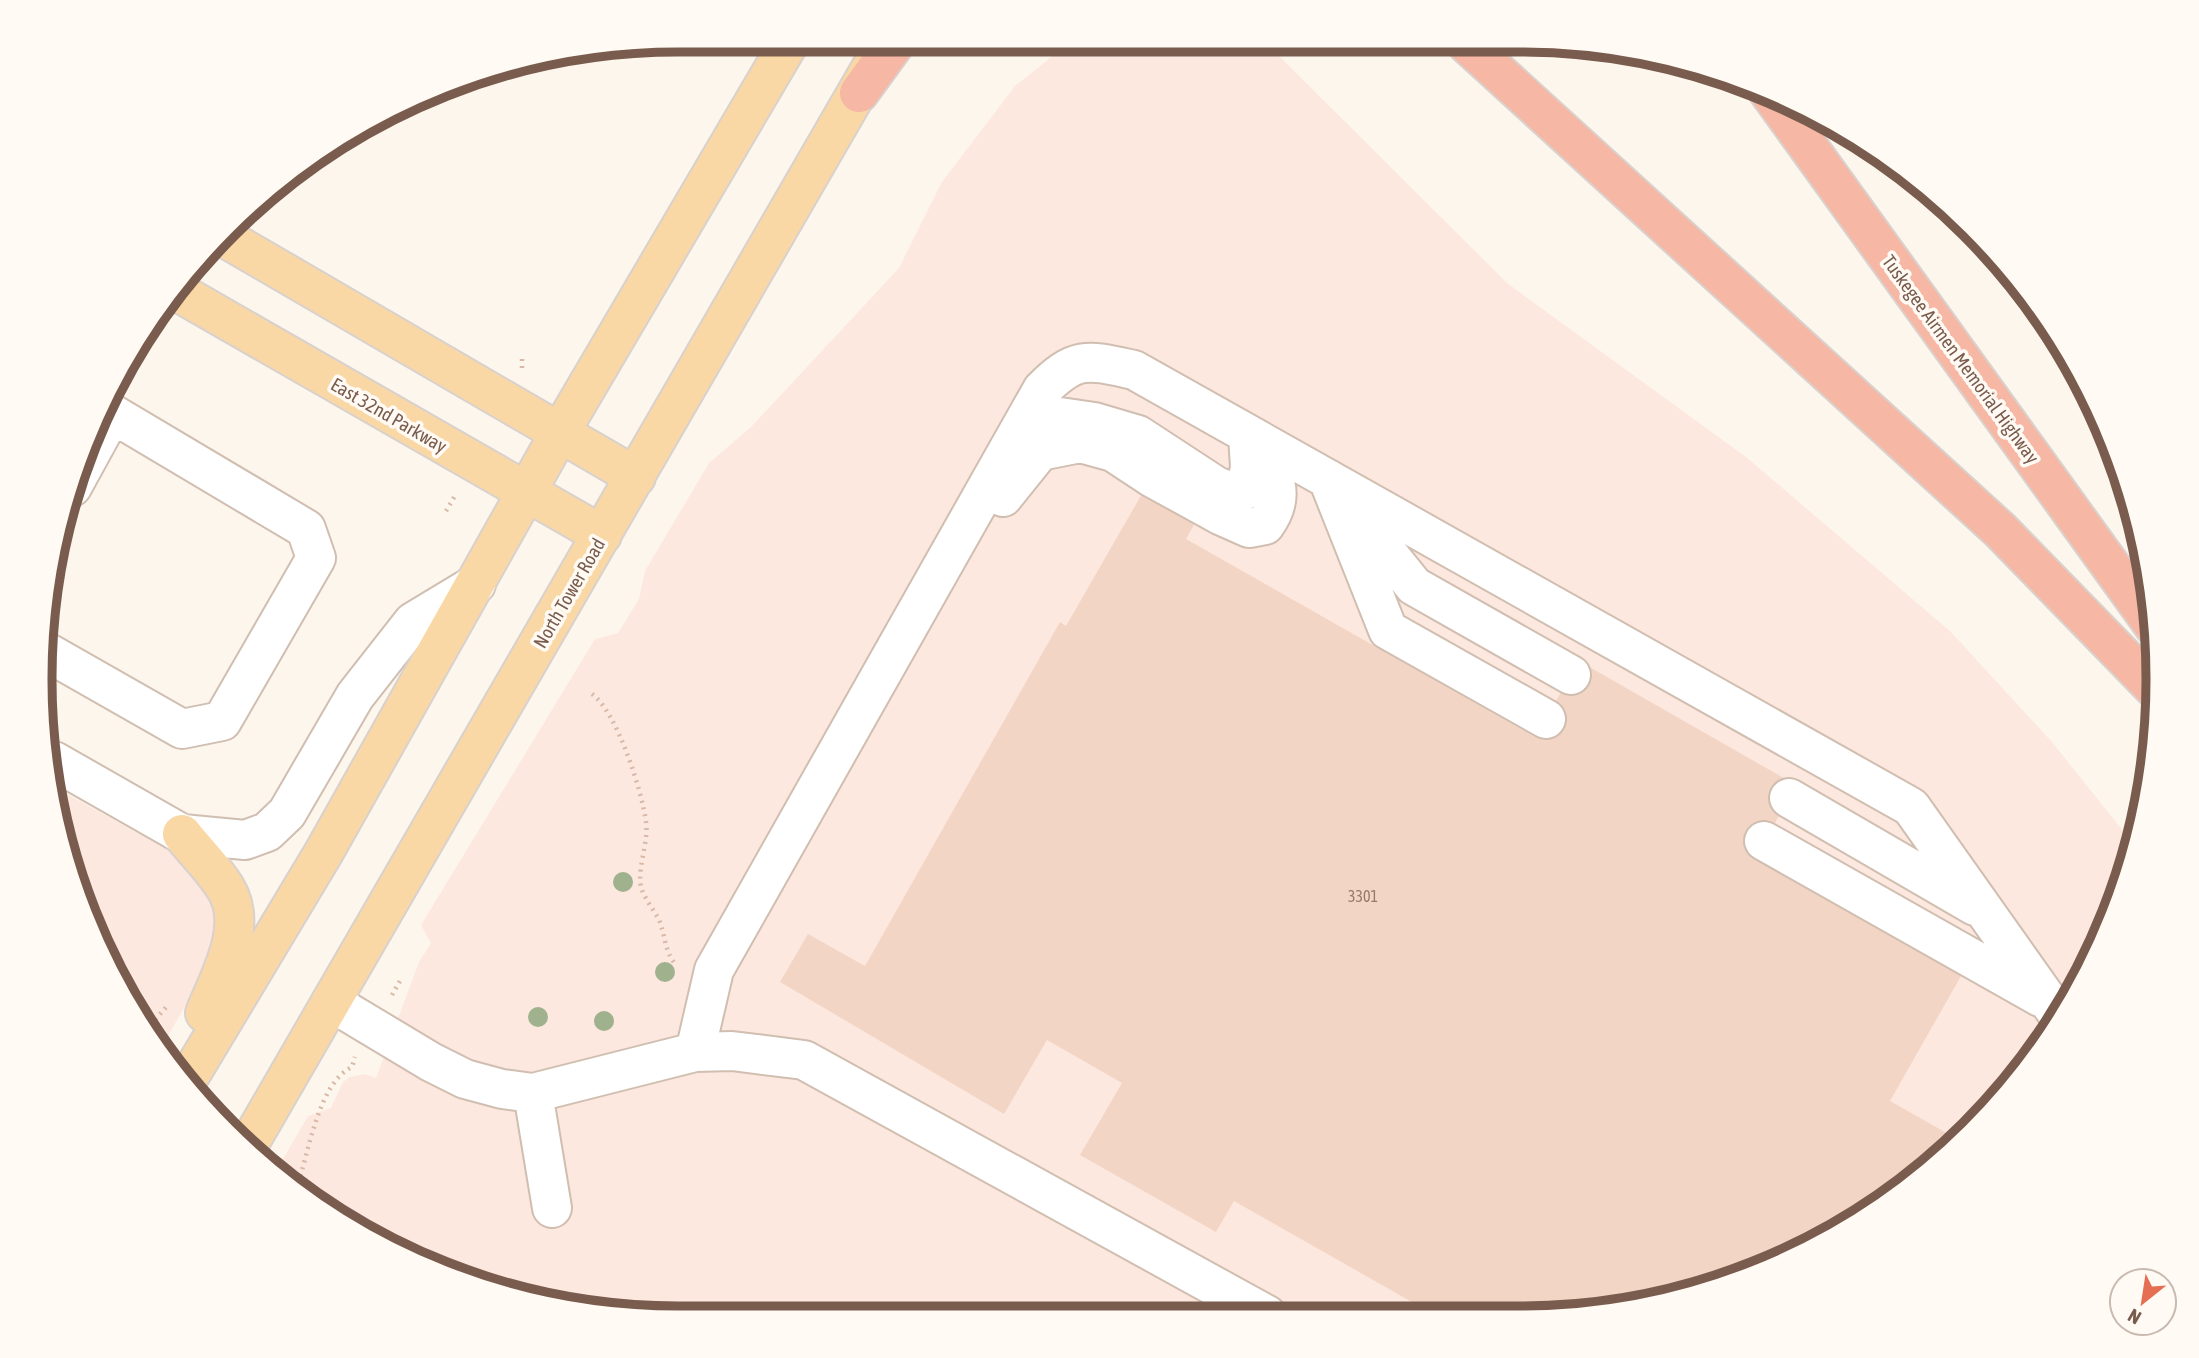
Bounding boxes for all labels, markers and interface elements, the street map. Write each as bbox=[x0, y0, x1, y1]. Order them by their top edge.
street label: Tuskegee Airmen Memorial Highway bbox=[1878, 251, 2044, 467]
street label: East 32nd Parkway bbox=[327, 373, 451, 457]
street label: North Tower Road bbox=[529, 534, 609, 652]
house number: 3301 bbox=[1348, 887, 1378, 905]
north arrow bbox=[2108, 1267, 2178, 1337]
text: N bbox=[2124, 1304, 2145, 1329]

